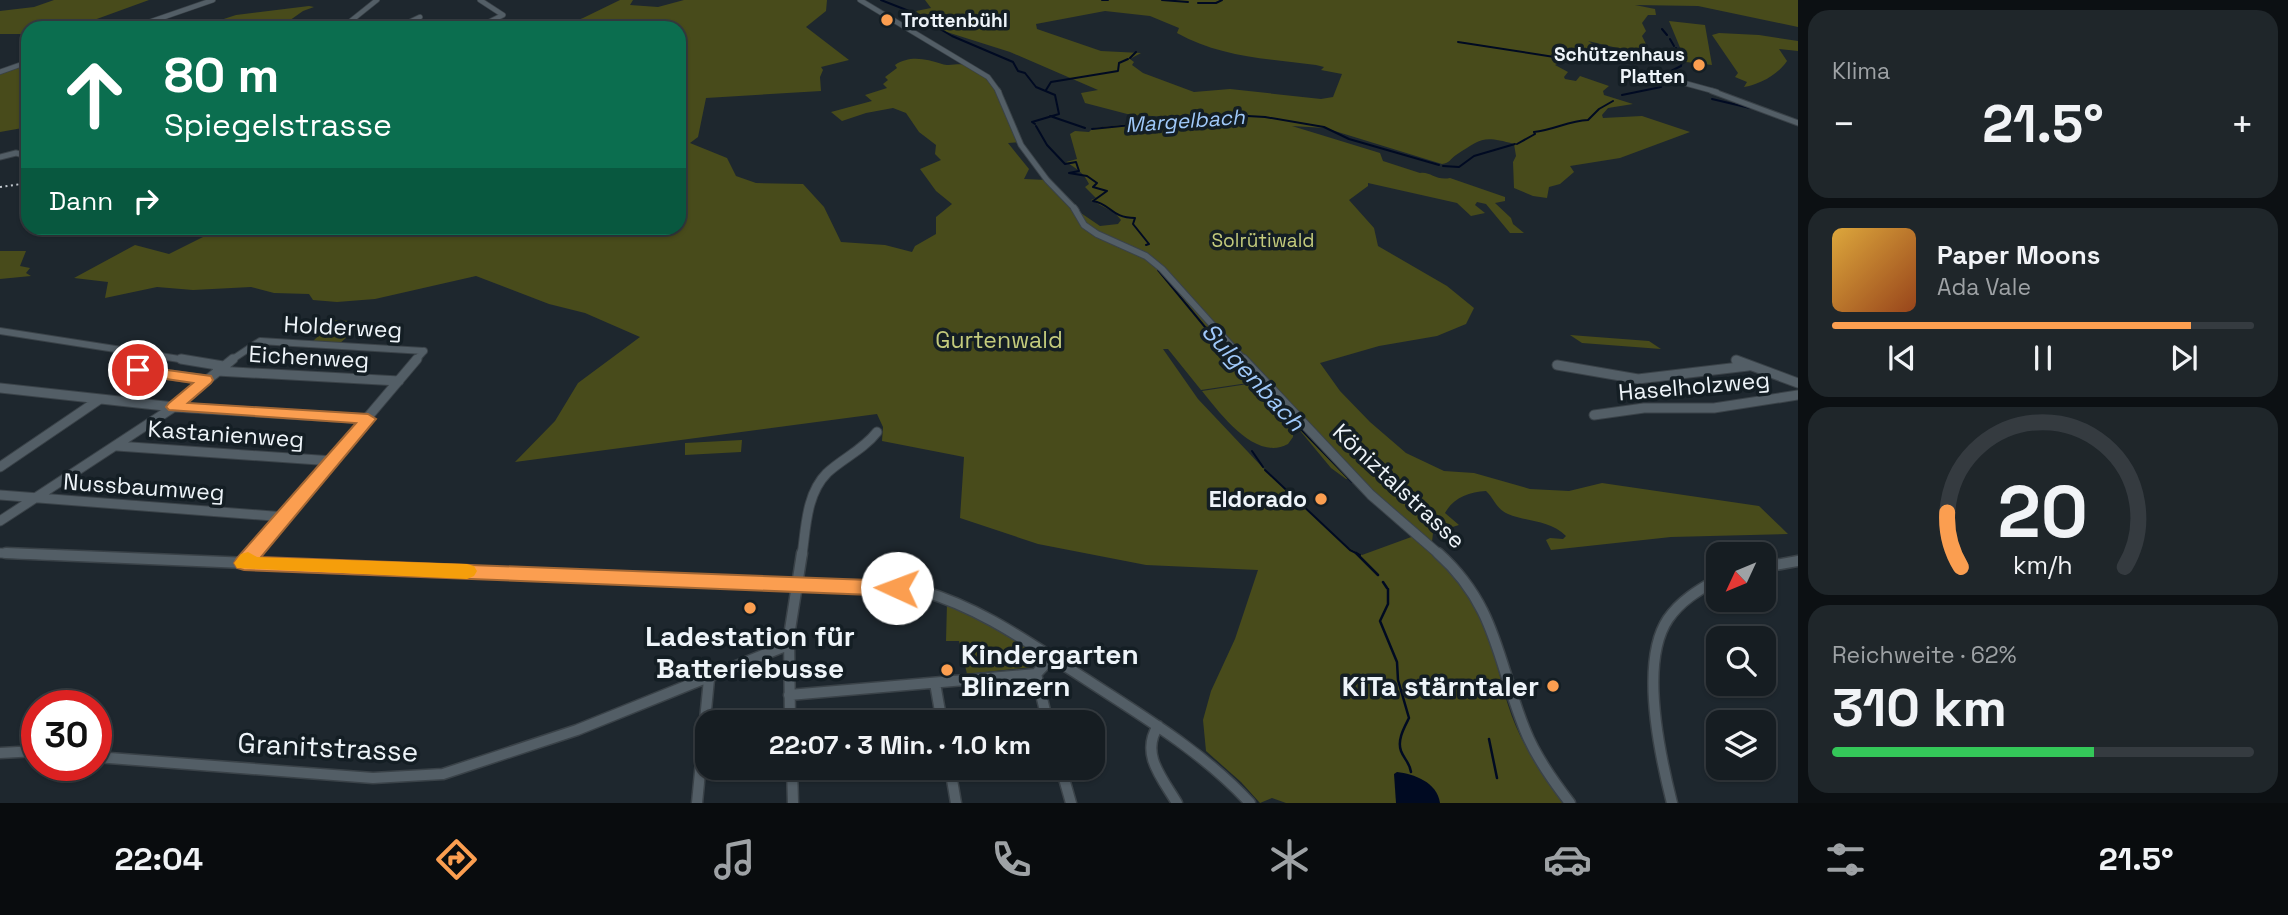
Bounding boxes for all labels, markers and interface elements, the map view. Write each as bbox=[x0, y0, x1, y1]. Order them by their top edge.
place label: Trottenbühl bbox=[901, 8, 1008, 33]
marker: Trottenbühl bbox=[879, 12, 895, 28]
place label: Schützenhaus Platten bbox=[1554, 42, 1685, 89]
text: 80 m bbox=[164, 44, 279, 106]
icon: ahead bbox=[49, 49, 140, 140]
text: Klima bbox=[1832, 56, 1890, 86]
marker: Schützenhaus Platten bbox=[1691, 57, 1707, 73]
text: 21.5° bbox=[1982, 91, 2104, 157]
text: − bbox=[1832, 100, 1856, 148]
text: + bbox=[2230, 100, 2254, 148]
water label: Margelbach bbox=[1124, 103, 1247, 138]
text: Spiegelstrasse bbox=[164, 105, 392, 145]
icon: right bbox=[127, 182, 165, 220]
text: Dann bbox=[49, 184, 113, 218]
park label: Solrütiwald bbox=[1211, 228, 1315, 253]
text: Paper Moons bbox=[1937, 238, 2100, 272]
text: Ada Vale bbox=[1937, 272, 2031, 302]
street label: Holderweg bbox=[283, 309, 403, 345]
water label: Sulgenbach bbox=[1195, 316, 1313, 438]
park label: Gurtenwald bbox=[935, 325, 1063, 355]
street label: Eichenweg bbox=[248, 339, 370, 375]
icon: previous bbox=[1883, 339, 1921, 377]
icon: pause bbox=[2024, 339, 2062, 377]
icon: next bbox=[2165, 339, 2203, 377]
pin bbox=[108, 340, 168, 400]
icon: arrive bbox=[119, 351, 157, 389]
street label: Haselholzweg bbox=[1617, 364, 1771, 408]
street label: Kastanienweg bbox=[147, 414, 305, 454]
street label: Köniztalstrasse bbox=[1326, 417, 1472, 555]
text: 20 bbox=[1998, 465, 2088, 558]
street label: Nussbaumweg bbox=[62, 466, 226, 508]
place label: Eldorado bbox=[1209, 484, 1307, 514]
marker: Eldorado bbox=[1313, 491, 1329, 507]
north arrow bbox=[1706, 542, 1776, 612]
map controls bbox=[1706, 542, 1776, 780]
text: km/h bbox=[2013, 548, 2073, 580]
position arrow bbox=[860, 551, 934, 625]
marker: Ladestation für Batteriebusse bbox=[742, 600, 758, 616]
place label: Ladestation für Batteriebusse bbox=[645, 618, 855, 686]
button: search bbox=[1706, 626, 1776, 696]
place label: Kindergarten Blinzern bbox=[961, 636, 1139, 704]
text: Reichweite · 62% bbox=[1832, 640, 2016, 670]
marker: Kindergarten Blinzern bbox=[939, 662, 955, 678]
place label: KiTa stärntaler bbox=[1342, 668, 1539, 704]
text: 310 km bbox=[1832, 675, 2007, 741]
marker: KiTa stärntaler bbox=[1545, 678, 1561, 694]
speed limit sign: 30 bbox=[21, 690, 112, 781]
button: layers bbox=[1706, 710, 1776, 780]
street label: Granitstrasse bbox=[237, 724, 419, 770]
text: 22:07 · 3 Min. · 1.0 km bbox=[769, 728, 1031, 762]
icon: directions bbox=[432, 835, 481, 884]
icon: music bbox=[710, 835, 759, 884]
icon: phone bbox=[987, 835, 1036, 884]
icon: climate bbox=[1265, 835, 1314, 884]
icon: car bbox=[1543, 835, 1592, 884]
icon: filters bbox=[1821, 835, 1870, 884]
text: 22:04 bbox=[114, 839, 203, 879]
text: 21.5° bbox=[2099, 839, 2174, 879]

